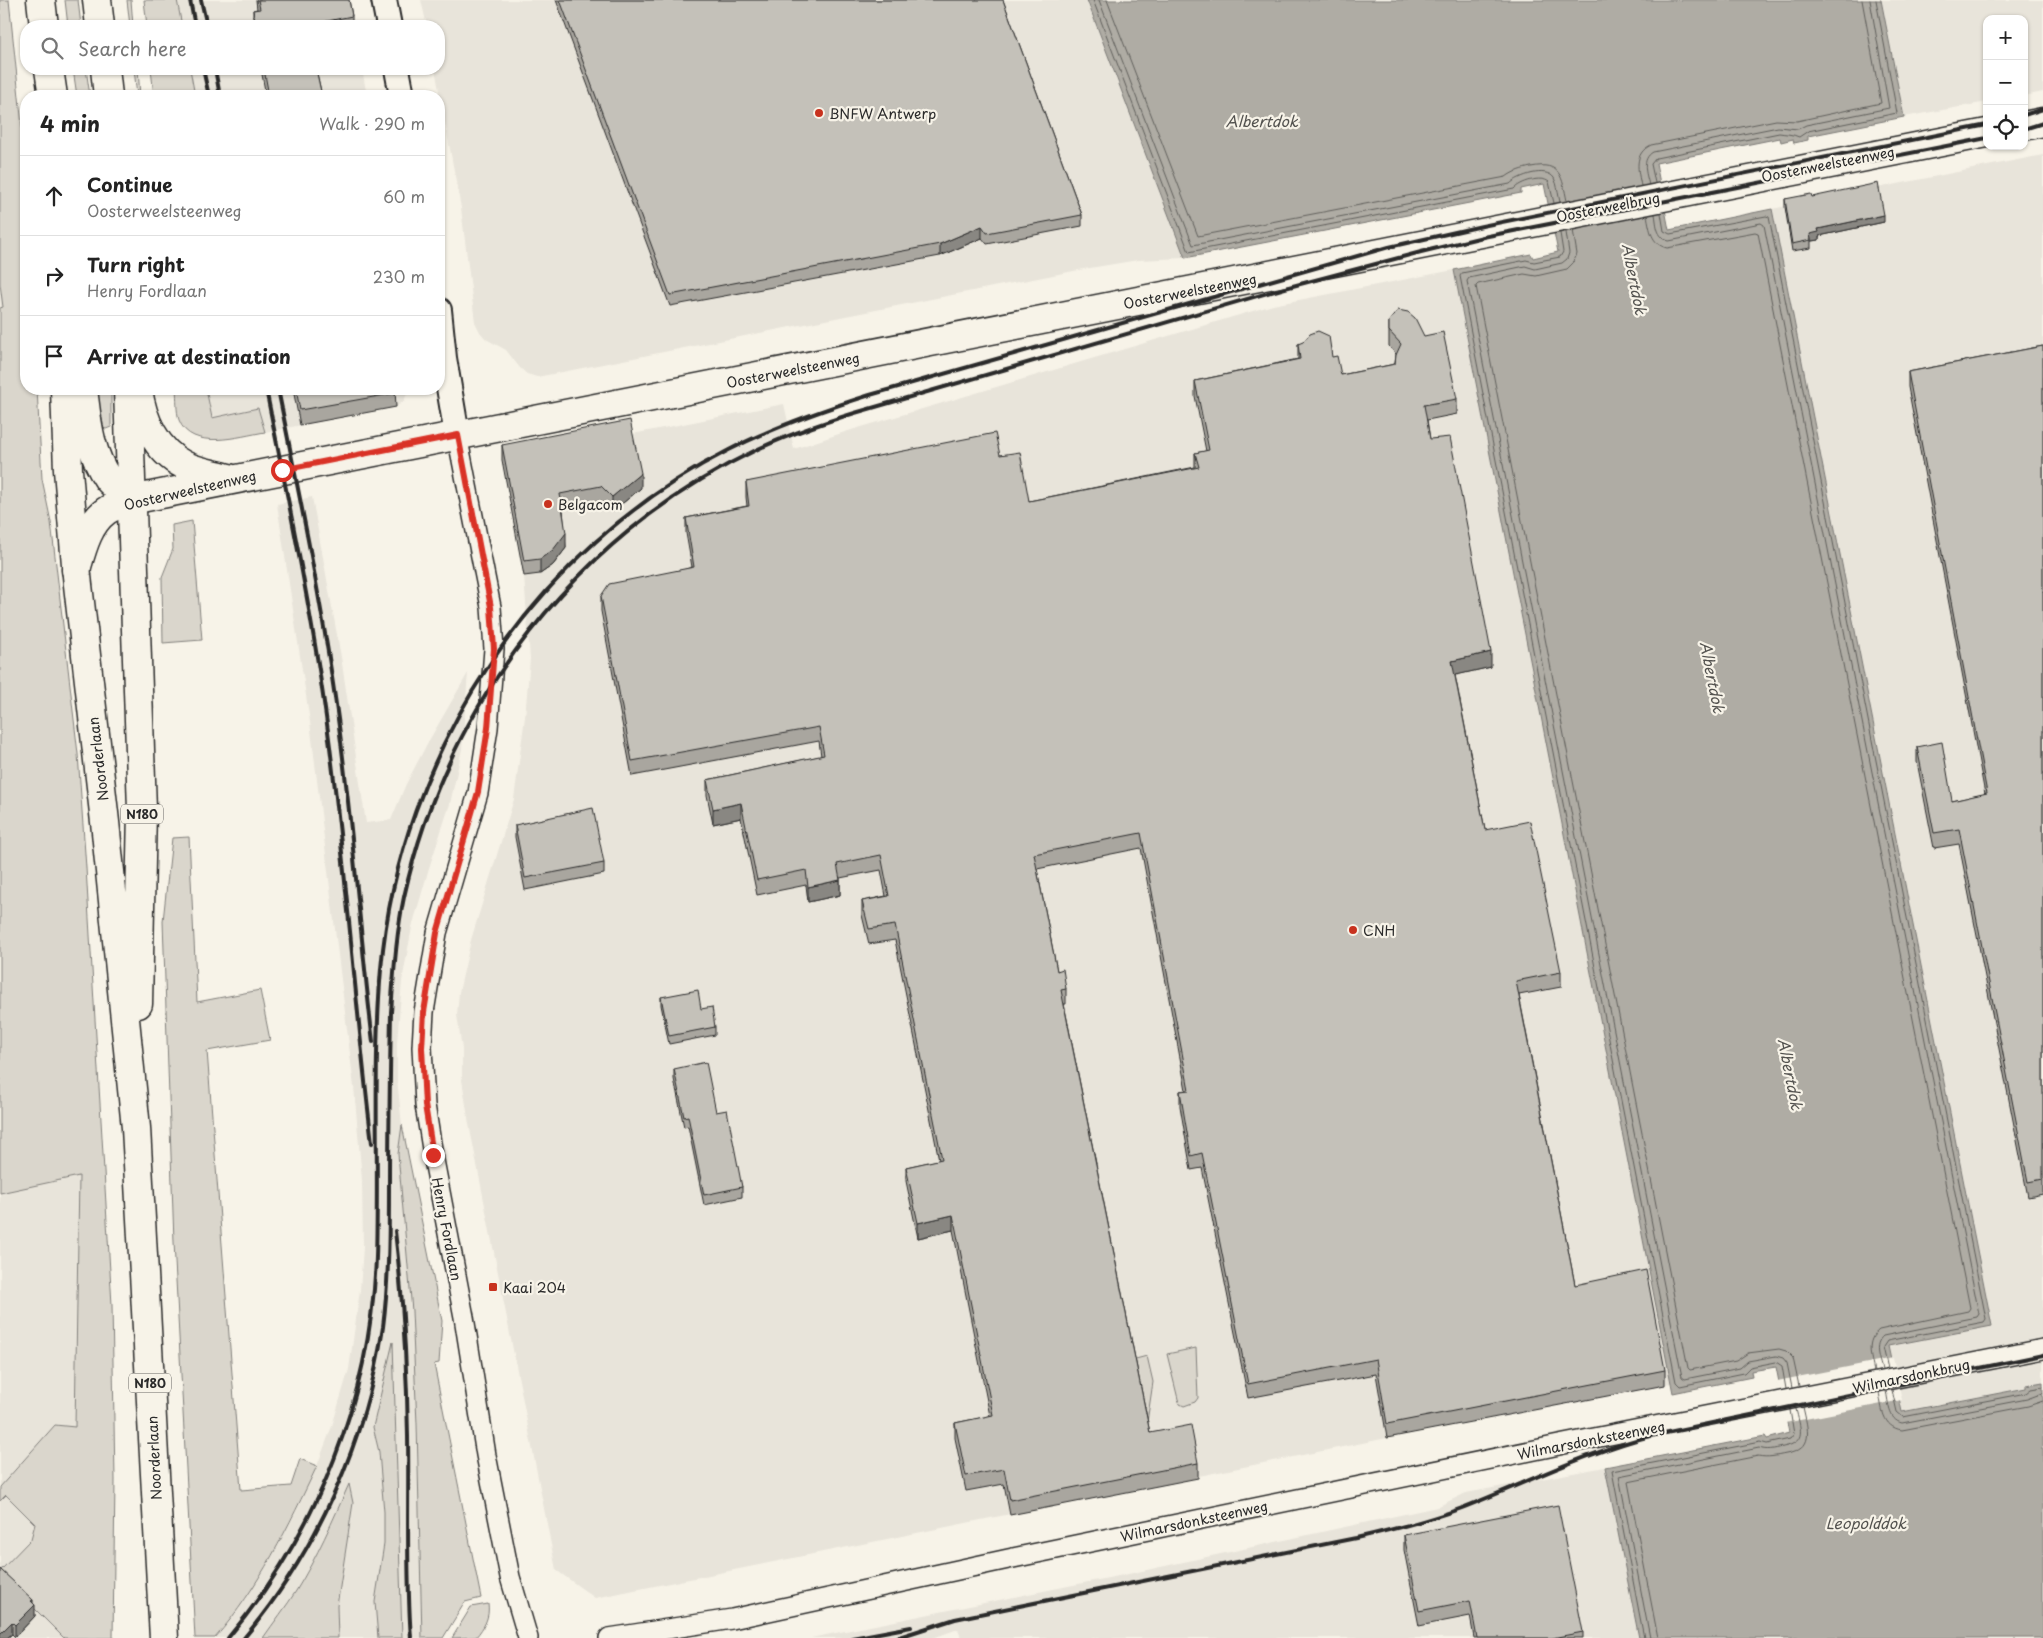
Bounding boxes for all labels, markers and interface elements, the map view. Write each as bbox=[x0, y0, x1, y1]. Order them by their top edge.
map controls bbox=[1983, 15, 2028, 150]
button: + bbox=[1983, 15, 2028, 60]
search box bbox=[20, 20, 445, 75]
icon: search bbox=[38, 34, 66, 62]
text: Search here bbox=[78, 34, 187, 62]
button: − bbox=[1983, 60, 2028, 105]
place label: BNFW Antwerp bbox=[829, 103, 936, 124]
button: locate bbox=[1983, 105, 2028, 150]
text: 4 min bbox=[40, 107, 100, 139]
marker: BNFW Antwerp bbox=[813, 107, 825, 119]
water label: Albertdok bbox=[1226, 109, 1299, 132]
text: Walk · 290 m bbox=[319, 111, 425, 135]
street label: Oosterweelsteenweg bbox=[1760, 141, 1896, 187]
text: Continue bbox=[87, 170, 173, 198]
icon: ahead bbox=[40, 182, 68, 210]
text: 60 m bbox=[383, 184, 425, 208]
street label: Oosterweelbrug bbox=[1554, 187, 1662, 227]
text: Oosterweelsteenweg bbox=[87, 198, 242, 222]
water label: Albertdok bbox=[1617, 241, 1653, 317]
text: Turn right bbox=[87, 250, 185, 278]
icon: right bbox=[40, 262, 68, 290]
text: 230 m bbox=[373, 264, 425, 288]
street label: Oosterweelsteenweg bbox=[1122, 268, 1258, 314]
text: Henry Fordlaan bbox=[87, 278, 207, 302]
icon: arrive bbox=[40, 342, 68, 370]
text: Arrive at destination bbox=[87, 342, 291, 370]
street label: Oosterweelsteenweg bbox=[725, 347, 861, 393]
route start bbox=[271, 459, 294, 482]
street label: Oosterweelsteenweg bbox=[122, 465, 258, 515]
place label: Belgacom bbox=[558, 494, 623, 515]
marker: Belgacom bbox=[542, 498, 554, 510]
water label: Albertdok bbox=[1695, 639, 1731, 715]
street label: Noorderlaan bbox=[82, 716, 114, 802]
road number: N180 bbox=[121, 804, 163, 824]
place label: CNH bbox=[1363, 920, 1395, 941]
marker: CNH bbox=[1347, 924, 1359, 936]
water label: Albertdok bbox=[1773, 1036, 1809, 1112]
route end bbox=[422, 1144, 445, 1167]
street label: Henry Fordlaan bbox=[427, 1176, 467, 1282]
place label: Kaai 204 bbox=[503, 1277, 566, 1298]
marker: Kaai 204 bbox=[487, 1281, 499, 1293]
street label: Wilmarsdonkbrug bbox=[1850, 1353, 1972, 1399]
road number: N180 bbox=[129, 1374, 171, 1392]
street label: Noorderlaan bbox=[141, 1415, 167, 1501]
street label: Wilmarsdonksteenweg bbox=[1515, 1415, 1667, 1465]
street label: Wilmarsdonksteenweg bbox=[1118, 1495, 1270, 1547]
water label: Leopolddok bbox=[1826, 1511, 1907, 1534]

